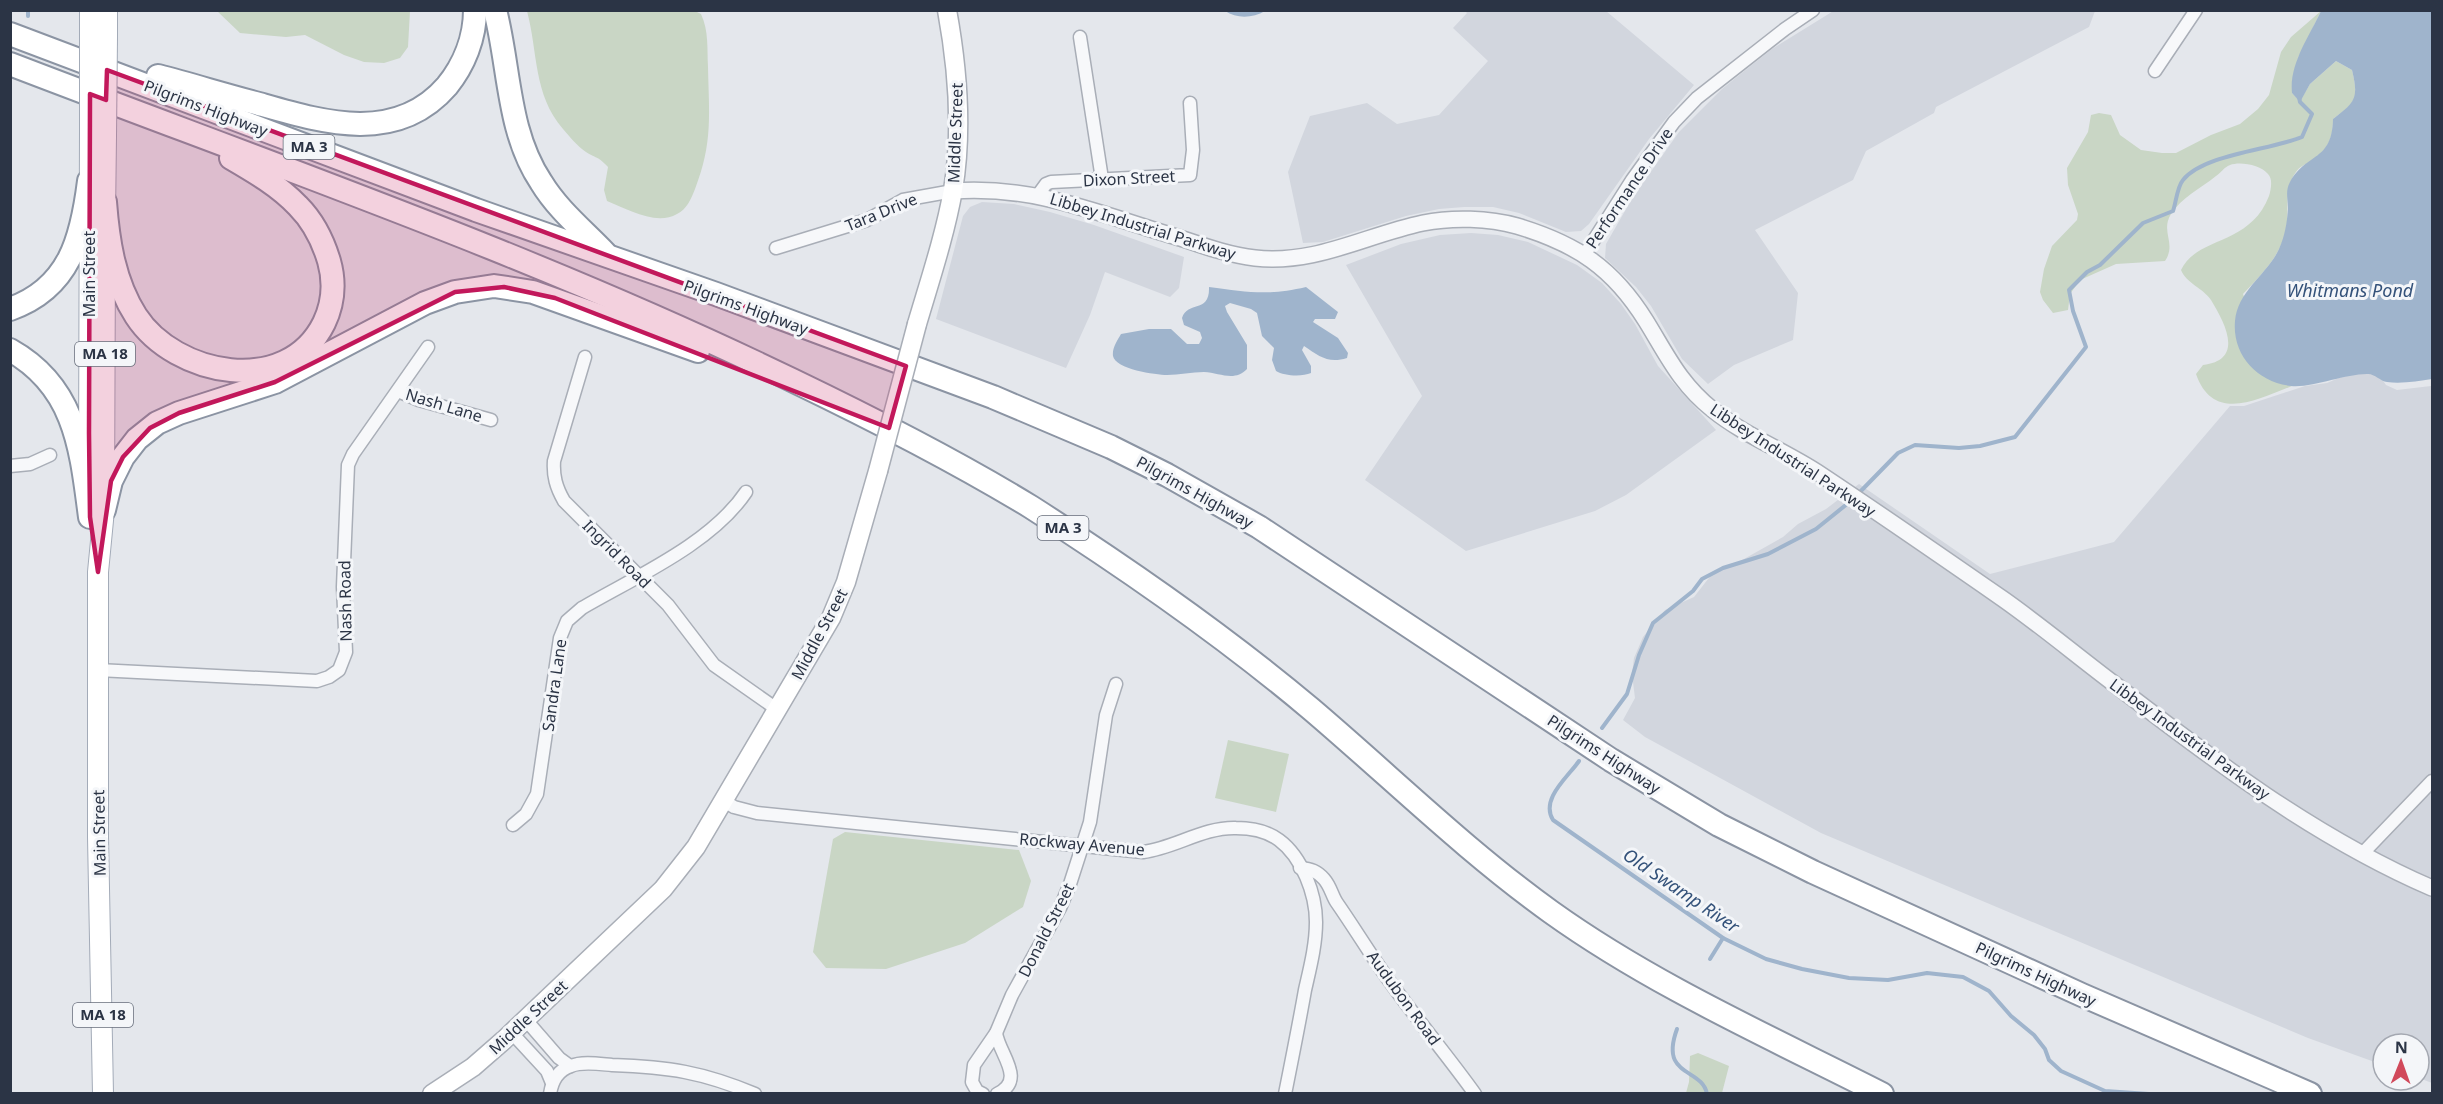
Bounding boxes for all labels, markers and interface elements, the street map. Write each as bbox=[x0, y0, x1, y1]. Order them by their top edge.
street label: Pilgrims Highway bbox=[141, 74, 272, 142]
street label: Middle Street bbox=[942, 82, 968, 184]
street label: Performance Drive bbox=[1580, 123, 1678, 253]
road number: MA 3 bbox=[284, 135, 334, 159]
street label: Dixon Street bbox=[1082, 165, 1176, 191]
street label: Libbey Industrial Parkway bbox=[1047, 187, 1239, 265]
street label: Tara Drive bbox=[842, 188, 920, 236]
street label: Main Street bbox=[78, 231, 100, 317]
street label: Pilgrims Highway bbox=[681, 274, 812, 340]
water label: Whitmans Pond bbox=[2287, 278, 2414, 302]
road number: MA 18 bbox=[75, 342, 135, 366]
street label: Nash Lane bbox=[403, 383, 485, 427]
street label: Libbey Industrial Parkway bbox=[1706, 398, 1881, 522]
street label: Pilgrims Highway bbox=[1132, 451, 1258, 534]
street label: Ingrid Road bbox=[578, 515, 656, 593]
road number: MA 3 bbox=[1038, 516, 1088, 540]
street label: Nash Road bbox=[333, 560, 357, 642]
street label: Middle Street bbox=[786, 584, 852, 683]
street label: Sandra Lane bbox=[537, 637, 571, 733]
street label: Libbey Industrial Parkway bbox=[2105, 673, 2275, 805]
street label: Pilgrims Highway bbox=[1543, 709, 1666, 799]
street label: Main Street bbox=[87, 789, 111, 876]
street label: Rockway Avenue bbox=[1018, 828, 1146, 860]
water label: Old Swamp River bbox=[1619, 842, 1745, 938]
street label: Donald Street bbox=[1013, 879, 1079, 981]
street label: Pilgrims Highway bbox=[1972, 936, 2101, 1012]
street label: Audubon Road bbox=[1362, 946, 1446, 1050]
street label: Middle Street bbox=[484, 975, 572, 1059]
road number: MA 18 bbox=[73, 1003, 133, 1027]
north arrow bbox=[2371, 1032, 2431, 1092]
text: N bbox=[2395, 1036, 2408, 1058]

